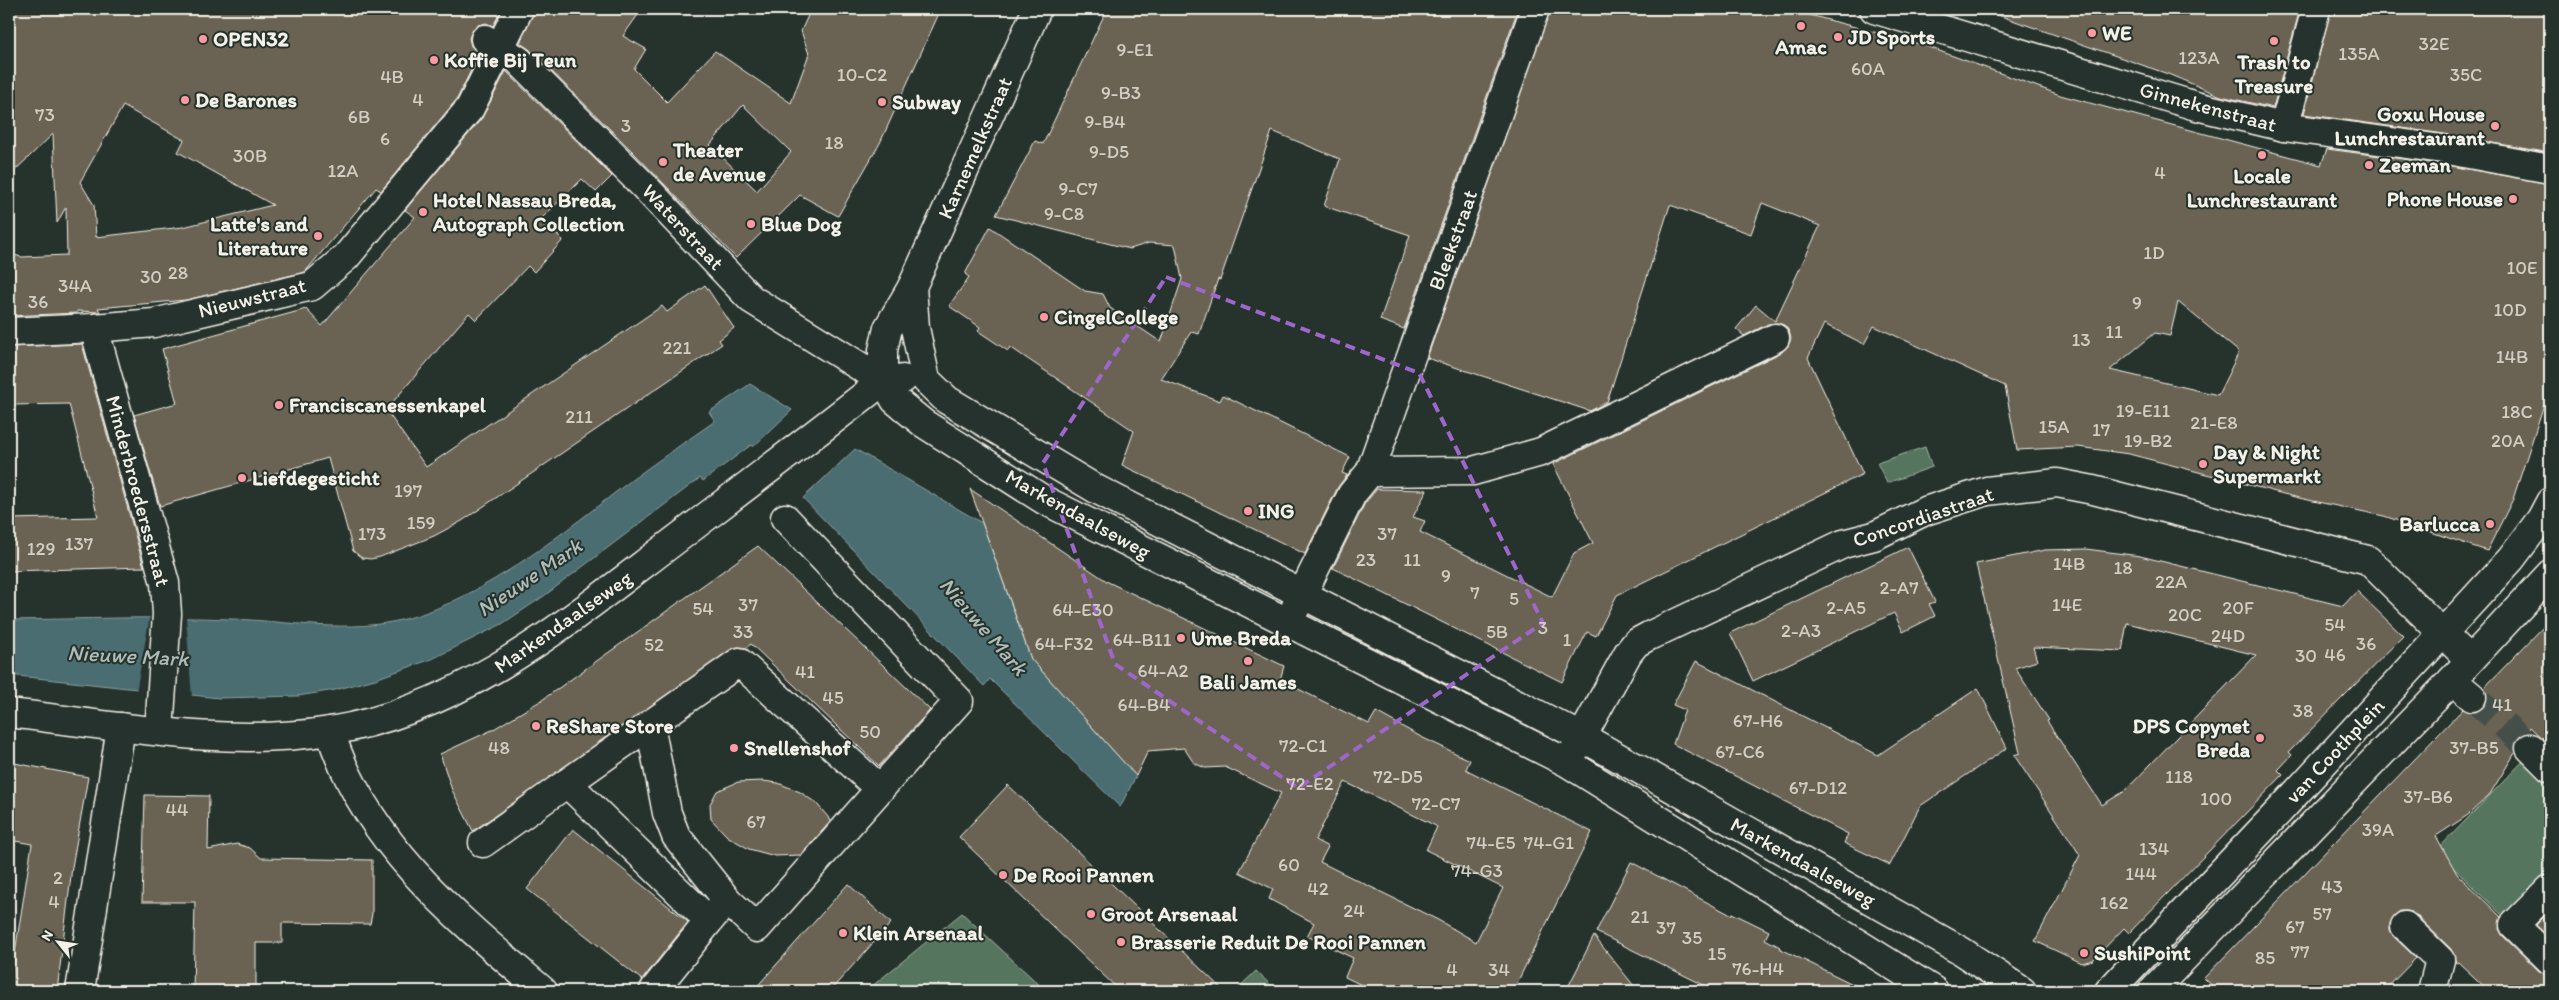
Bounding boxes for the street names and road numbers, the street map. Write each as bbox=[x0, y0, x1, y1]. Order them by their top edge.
street label: Karnemelkstraat bbox=[932, 73, 1017, 223]
street label: Ginnekenstraat bbox=[2137, 76, 2279, 137]
street label: Waterstraat bbox=[637, 178, 730, 275]
street label: Bleekstraat bbox=[1423, 186, 1482, 294]
street label: Nieuwstraat bbox=[195, 272, 309, 323]
street label: Minderbroedersstraat bbox=[101, 393, 176, 589]
street label: Markendaalseweg bbox=[1001, 463, 1156, 564]
street label: Concordiastraat bbox=[1849, 481, 1997, 552]
street label: Markendaalseweg bbox=[489, 565, 637, 678]
street label: van Coothplein bbox=[2280, 693, 2390, 808]
street label: Markendaalseweg bbox=[1726, 811, 1881, 912]

